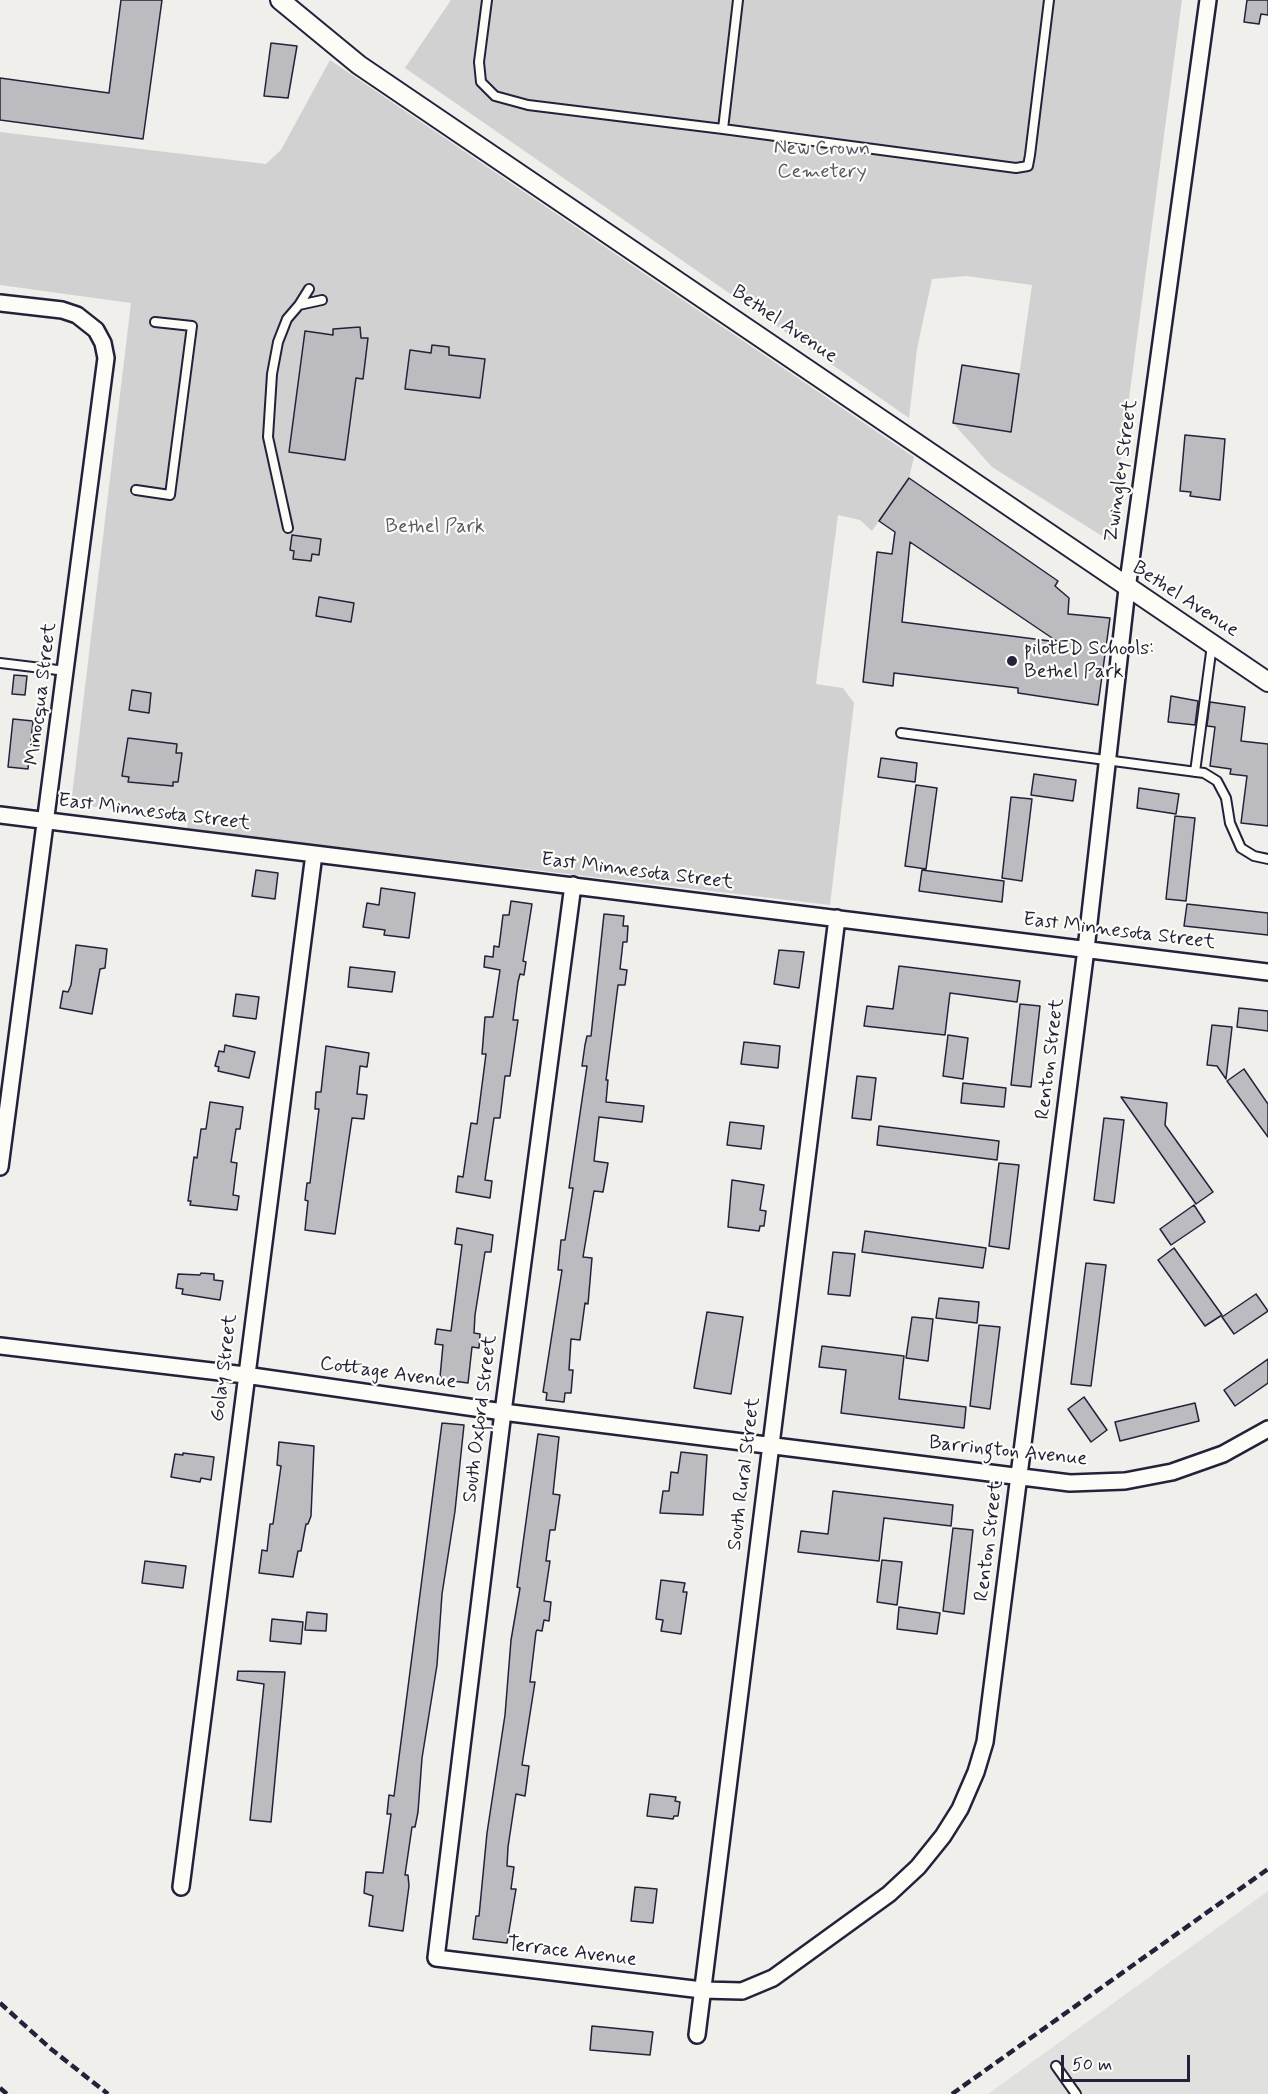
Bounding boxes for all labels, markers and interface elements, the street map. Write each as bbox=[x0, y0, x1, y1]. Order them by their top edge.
park label: New Crown Cemetery bbox=[774, 138, 870, 185]
street label: Bethel Avenue bbox=[727, 281, 841, 369]
street label: Zwingley Street bbox=[1100, 398, 1144, 544]
park label: Bethel Park bbox=[385, 516, 485, 540]
street label: Bethel Avenue bbox=[1127, 557, 1243, 643]
street label: Minocqua Street bbox=[21, 621, 63, 767]
place label: pilotED Schools: Bethel Park bbox=[1024, 638, 1154, 685]
marker: pilotED Schools: Bethel Park bbox=[1005, 654, 1019, 668]
street label: East Minnesota Street bbox=[57, 789, 251, 837]
street label: East Minnesota Street bbox=[540, 848, 734, 896]
street label: East Minnesota Street bbox=[1022, 908, 1216, 956]
street label: Renton Street bbox=[1032, 997, 1070, 1121]
street label: Golay Street bbox=[206, 1313, 244, 1423]
street label: South Oxford Street bbox=[459, 1334, 503, 1504]
street label: Cottage Avenue bbox=[318, 1353, 458, 1395]
street label: South Rural Street bbox=[724, 1396, 766, 1552]
street label: Barrington Avenue bbox=[928, 1432, 1088, 1472]
street label: Renton Street bbox=[971, 1479, 1009, 1603]
street label: Terrace Avenue bbox=[506, 1933, 638, 1973]
scale bar bbox=[1064, 2043, 1193, 2081]
text: 50 m bbox=[1072, 2053, 1112, 2077]

